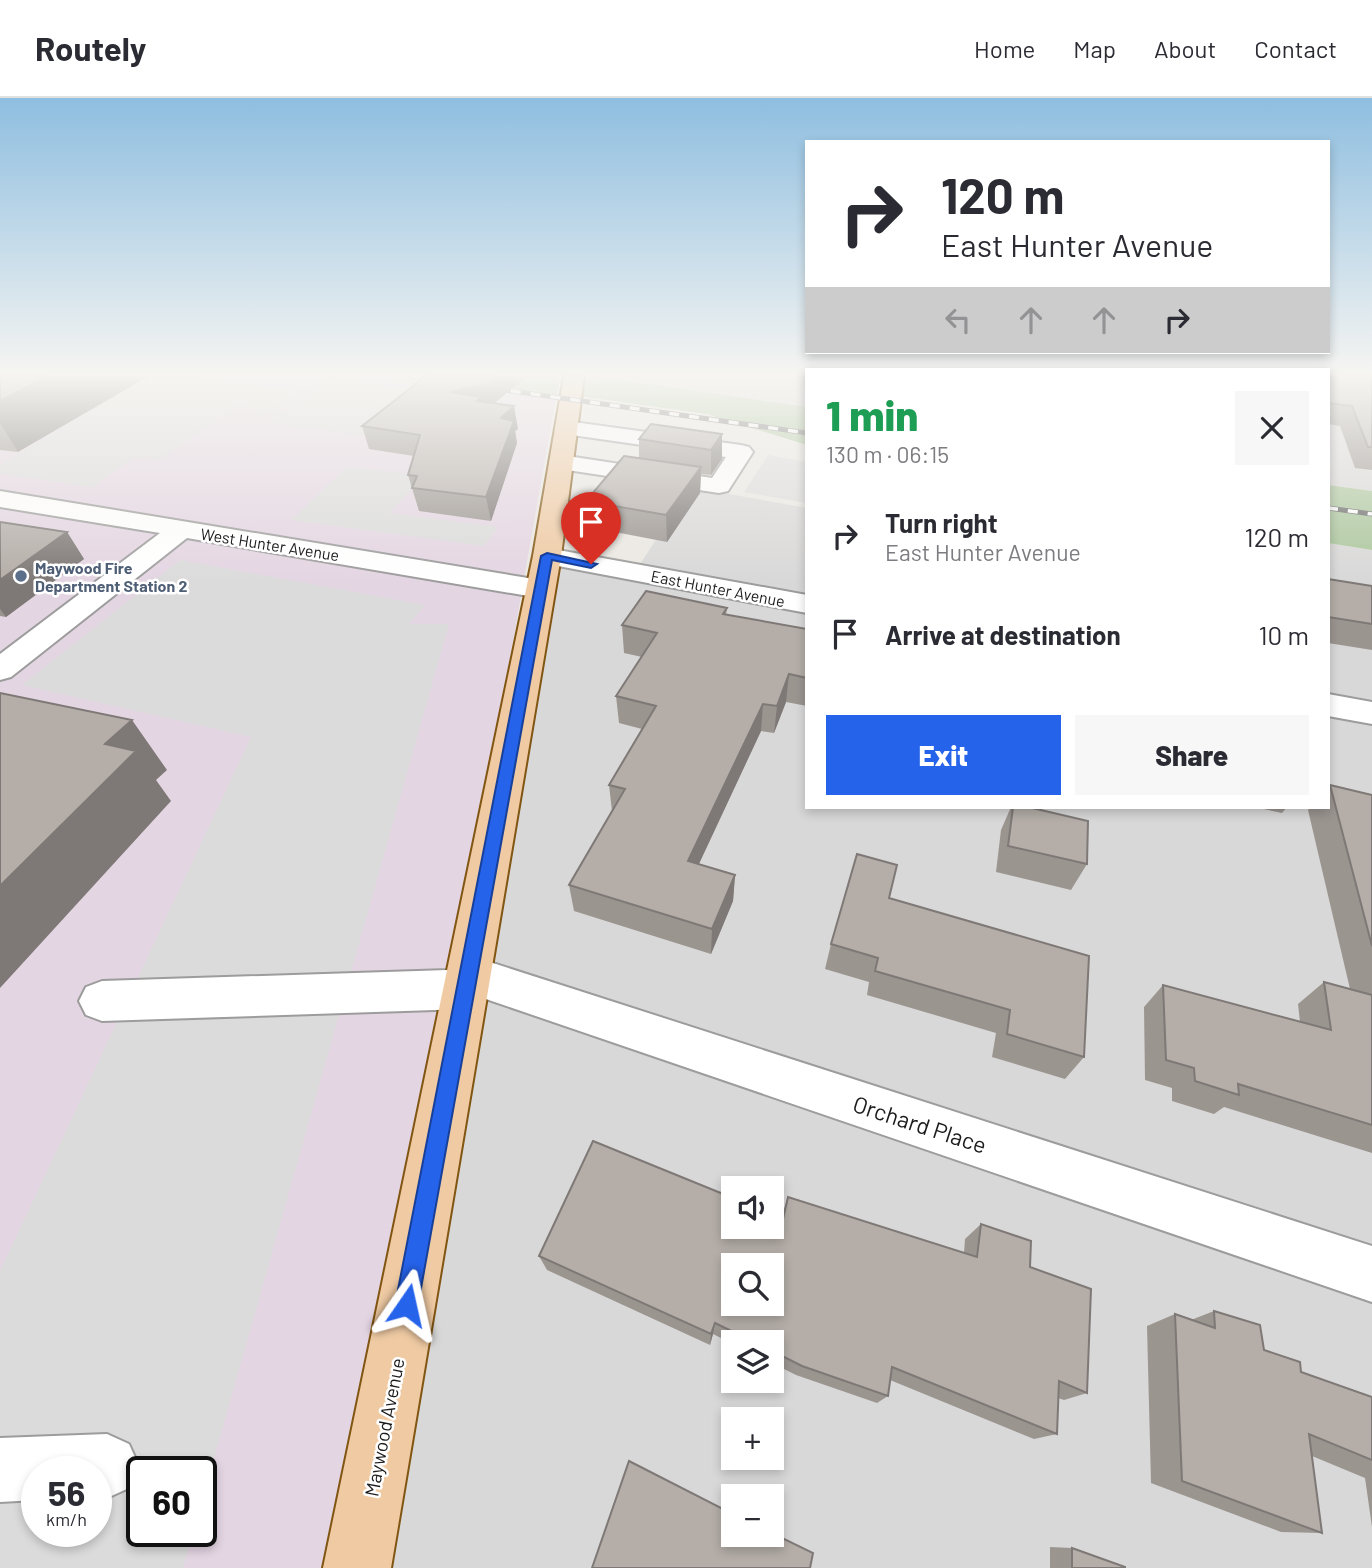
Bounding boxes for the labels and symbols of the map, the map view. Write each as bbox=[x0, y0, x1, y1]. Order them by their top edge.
pin bbox=[561, 492, 621, 564]
street label: West Hunter Avenue bbox=[199, 524, 341, 564]
place label: Maywood Fire Department Station 2 bbox=[35, 558, 187, 595]
street label: East Hunter Avenue bbox=[649, 566, 787, 610]
marker: Maywood Fire Department Station 2 bbox=[13, 568, 29, 584]
street label: Orchard Place bbox=[850, 1089, 990, 1159]
position arrow bbox=[370, 1268, 444, 1342]
street label: Maywood Avenue bbox=[359, 1356, 409, 1498]
speed limit sign: 60 bbox=[126, 1456, 217, 1547]

